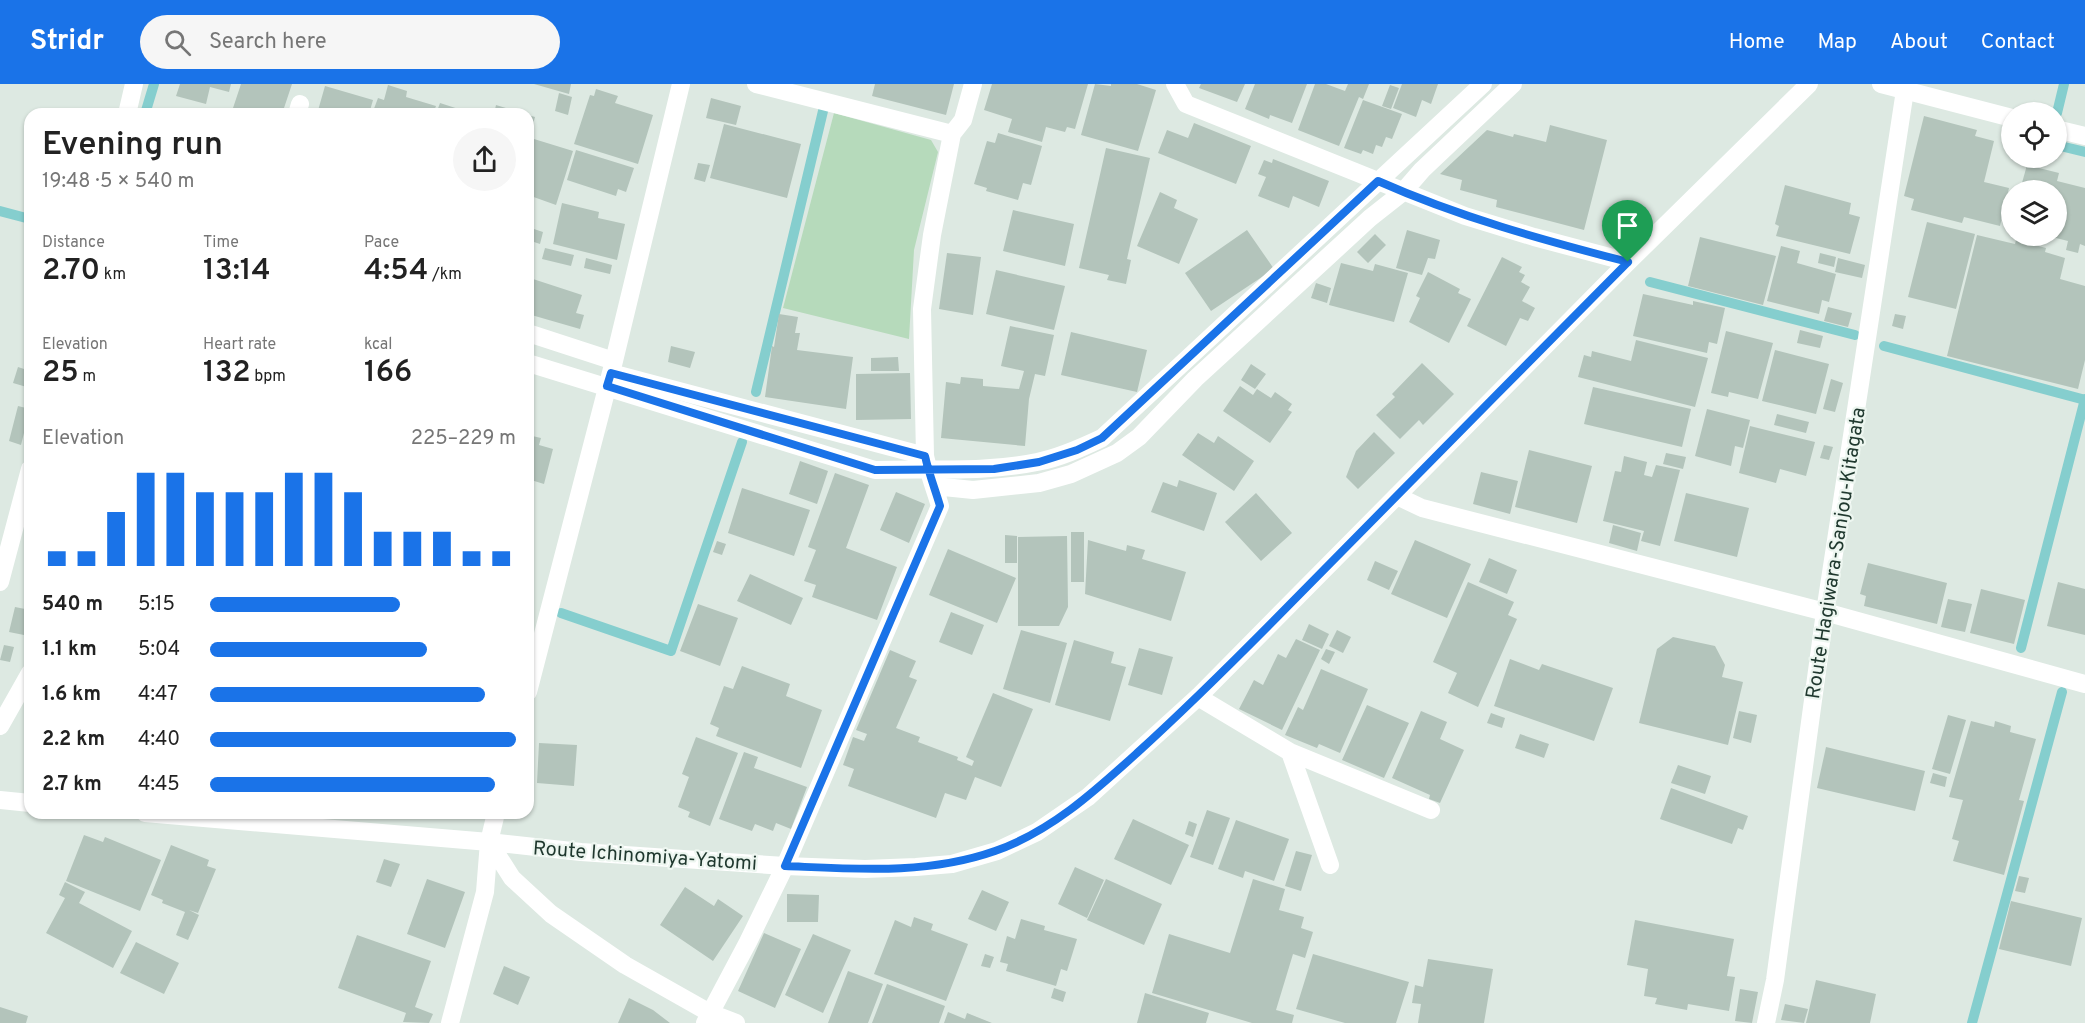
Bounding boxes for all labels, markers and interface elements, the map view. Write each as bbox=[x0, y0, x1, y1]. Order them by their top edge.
search box bbox=[140, 15, 560, 69]
text: Stridr bbox=[30, 24, 104, 60]
icon: search bbox=[161, 26, 194, 59]
text: Search here bbox=[209, 29, 327, 56]
text: Home bbox=[1729, 29, 1785, 56]
text: Map bbox=[1818, 29, 1857, 56]
text: About bbox=[1890, 29, 1948, 56]
text: Contact bbox=[1981, 29, 2055, 56]
map controls bbox=[2001, 102, 2067, 246]
button: locate bbox=[2001, 102, 2067, 168]
text: Evening run bbox=[42, 125, 223, 167]
button: share bbox=[453, 128, 516, 191]
text: 19:48 · 5 × 540 m bbox=[42, 169, 194, 195]
button: layers bbox=[2001, 180, 2067, 246]
pin bbox=[1602, 200, 1653, 262]
icon: arrive bbox=[1611, 209, 1644, 242]
text: Distance bbox=[42, 233, 105, 253]
text: Time bbox=[203, 233, 239, 253]
text: Pace bbox=[364, 233, 399, 253]
text: 2.70 bbox=[42, 253, 100, 290]
text: 13:14 bbox=[203, 253, 270, 290]
text: 4:54 bbox=[364, 253, 428, 290]
text: km bbox=[100, 265, 126, 285]
text: /km bbox=[428, 265, 462, 285]
text: Elevation bbox=[42, 335, 108, 355]
text: Heart rate bbox=[203, 335, 276, 355]
text: kcal bbox=[364, 335, 392, 355]
text: 25 bbox=[42, 355, 79, 392]
text: 132 bbox=[203, 355, 251, 392]
text: 166 bbox=[364, 355, 412, 392]
text: m bbox=[79, 367, 96, 387]
text: bpm bbox=[251, 367, 286, 387]
street label: Route Hagiwara-Sanjou-Kitagata bbox=[1801, 406, 1873, 701]
text: Elevation bbox=[42, 426, 124, 452]
text: 225–229 m bbox=[411, 426, 516, 452]
text: 540 m bbox=[42, 592, 103, 618]
text: 5:15 bbox=[138, 592, 175, 618]
text: 1.1 km bbox=[42, 637, 97, 663]
text: 5:04 bbox=[138, 637, 180, 663]
text: 1.6 km bbox=[42, 682, 101, 708]
text: 4:47 bbox=[138, 682, 178, 708]
text: 2.2 km bbox=[42, 727, 105, 753]
text: 4:40 bbox=[138, 727, 180, 753]
text: 2.7 km bbox=[42, 772, 102, 798]
text: 4:45 bbox=[138, 772, 180, 798]
street label: Route Ichinomiya-Yatomi bbox=[532, 836, 758, 878]

